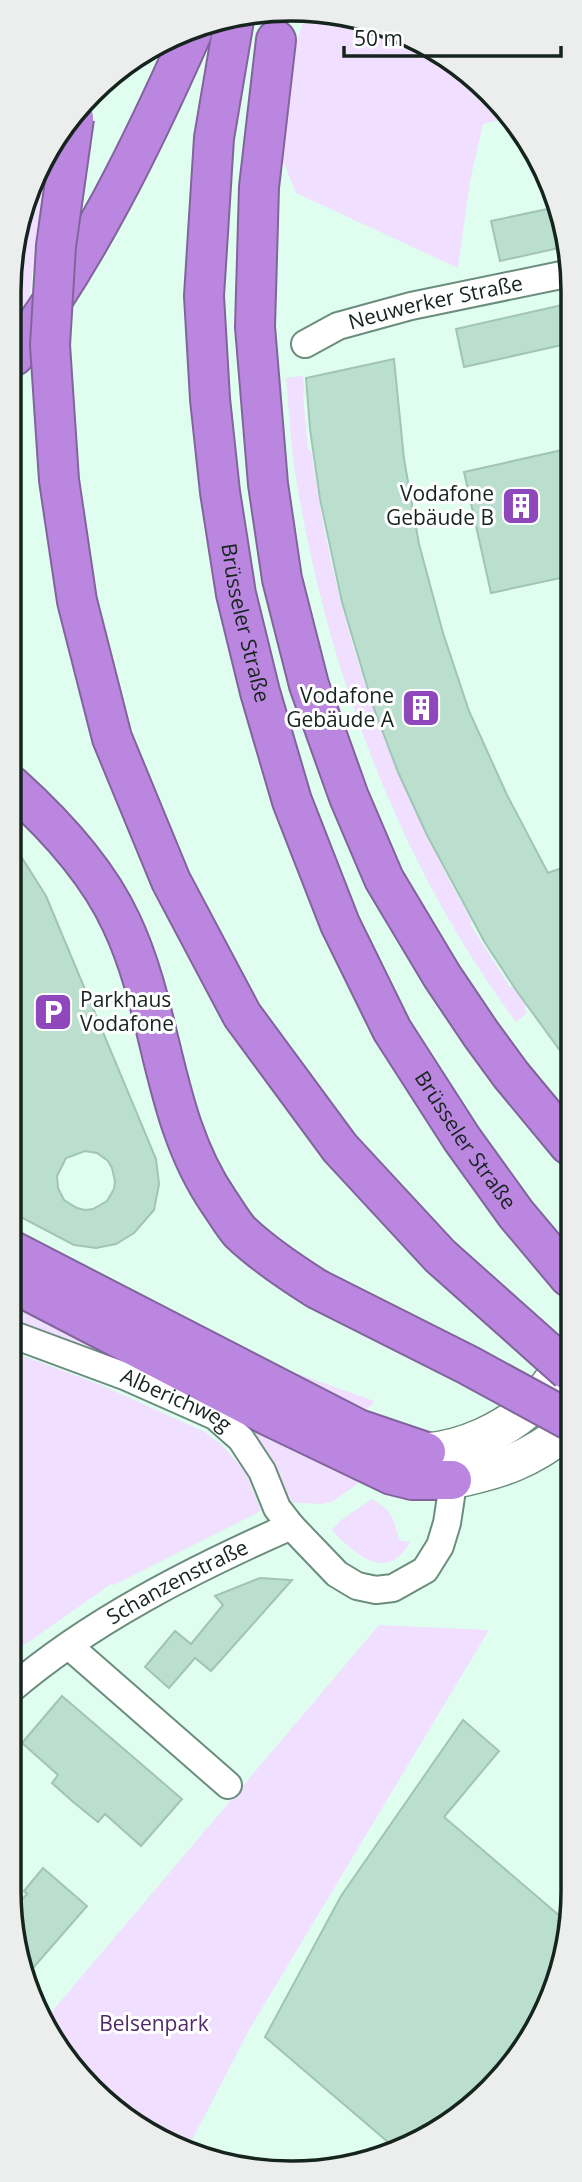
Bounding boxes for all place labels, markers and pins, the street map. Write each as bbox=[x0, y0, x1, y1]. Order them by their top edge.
place label: Vodafone Gebäude B bbox=[386, 479, 494, 531]
building icon: Vodafone Gebäude B bbox=[500, 485, 542, 527]
place label: Vodafone Gebäude A bbox=[286, 681, 395, 733]
building icon: Vodafone Gebäude A bbox=[400, 687, 442, 729]
place label: Parkhaus Vodafone bbox=[80, 985, 174, 1037]
parking icon: Parkhaus Vodafone bbox=[32, 991, 74, 1033]

